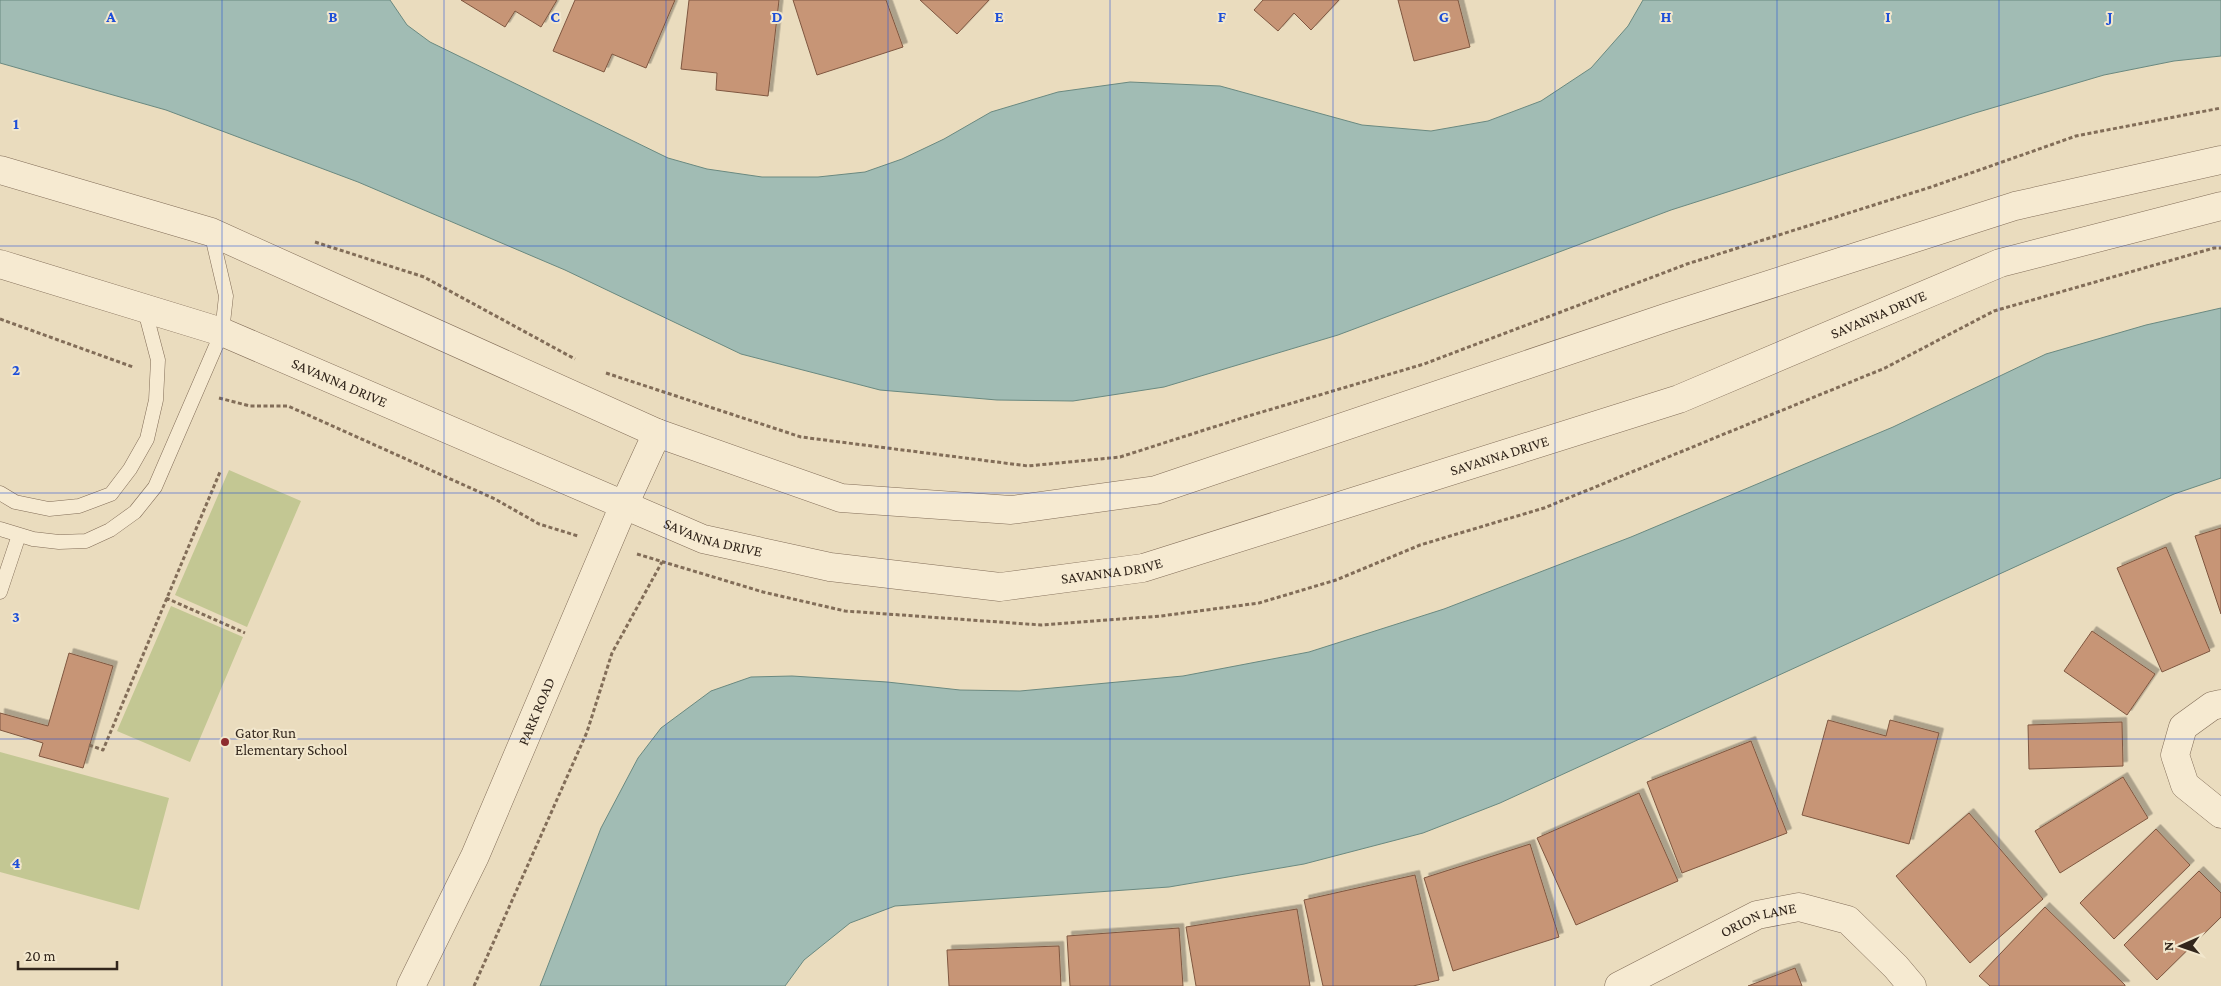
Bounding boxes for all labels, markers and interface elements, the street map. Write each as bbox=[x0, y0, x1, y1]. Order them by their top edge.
text: A bbox=[105, 8, 116, 25]
text: B bbox=[328, 8, 338, 25]
text: C bbox=[550, 8, 560, 25]
text: D bbox=[771, 8, 783, 25]
text: E bbox=[994, 8, 1004, 25]
text: F bbox=[1218, 8, 1227, 25]
text: G bbox=[1439, 8, 1449, 25]
text: H bbox=[1661, 8, 1672, 25]
text: I bbox=[1885, 8, 1891, 25]
text: J bbox=[2105, 8, 2113, 25]
text: 1 bbox=[13, 115, 19, 132]
street label: SAVANNA DRIVE bbox=[1828, 287, 1929, 342]
street label: SAVANNA DRIVE bbox=[289, 355, 390, 410]
text: 2 bbox=[12, 361, 20, 378]
street label: SAVANNA DRIVE bbox=[1448, 433, 1551, 479]
street label: SAVANNA DRIVE bbox=[661, 515, 764, 560]
street label: SAVANNA DRIVE bbox=[1060, 554, 1164, 587]
text: 3 bbox=[12, 608, 20, 625]
street label: PARK ROAD bbox=[515, 675, 558, 748]
place label: Gator Run Elementary School bbox=[235, 725, 347, 759]
marker: Gator Run Elementary School bbox=[219, 736, 231, 748]
text: 4 bbox=[12, 854, 21, 871]
street label: ORION LANE bbox=[1718, 900, 1797, 940]
north arrow bbox=[2156, 921, 2206, 971]
scale bar bbox=[18, 938, 116, 970]
text: N bbox=[2160, 941, 2176, 952]
text: 20 m bbox=[25, 948, 56, 964]

